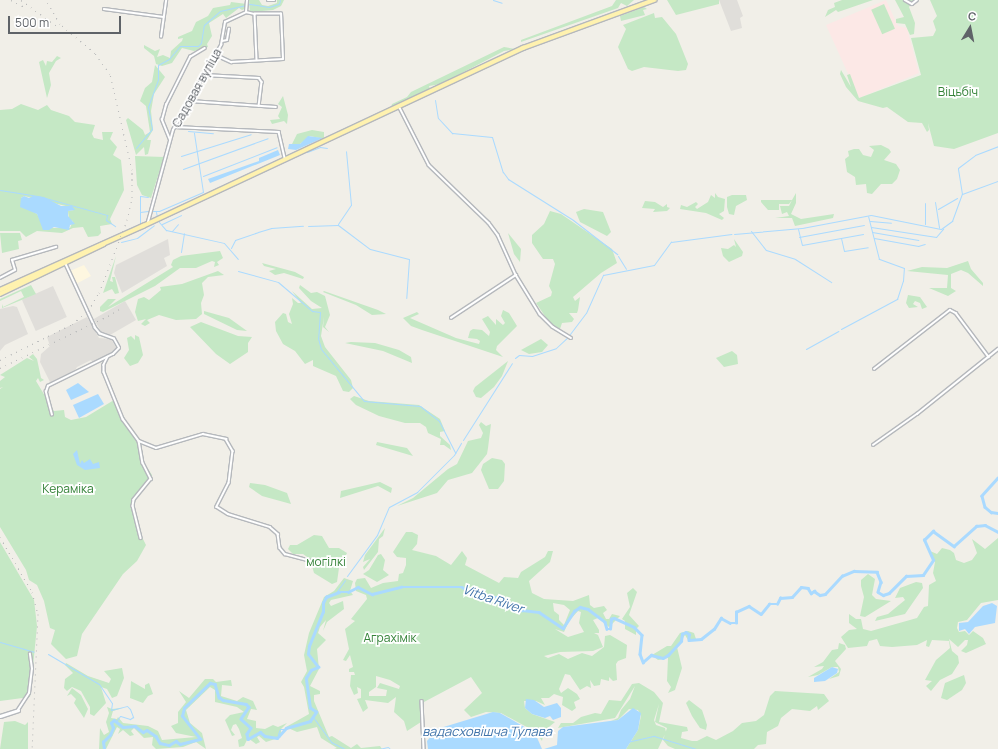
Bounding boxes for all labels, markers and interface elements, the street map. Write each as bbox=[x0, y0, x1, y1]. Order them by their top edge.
scale bar bbox=[10, 8, 123, 34]
north arrow bbox=[950, 8, 990, 48]
text: С bbox=[967, 8, 977, 24]
text: 500 m bbox=[15, 14, 49, 31]
street label: Садовая вуліца bbox=[169, 46, 225, 130]
park label: Віцьбіч bbox=[938, 85, 978, 99]
park label: Кераміка bbox=[42, 482, 94, 496]
park label: могілкі bbox=[306, 555, 346, 569]
water label: Vitba River bbox=[461, 581, 525, 617]
park label: Аграхімік bbox=[363, 631, 417, 645]
water label: вадасховішча Тулава bbox=[422, 723, 552, 739]

